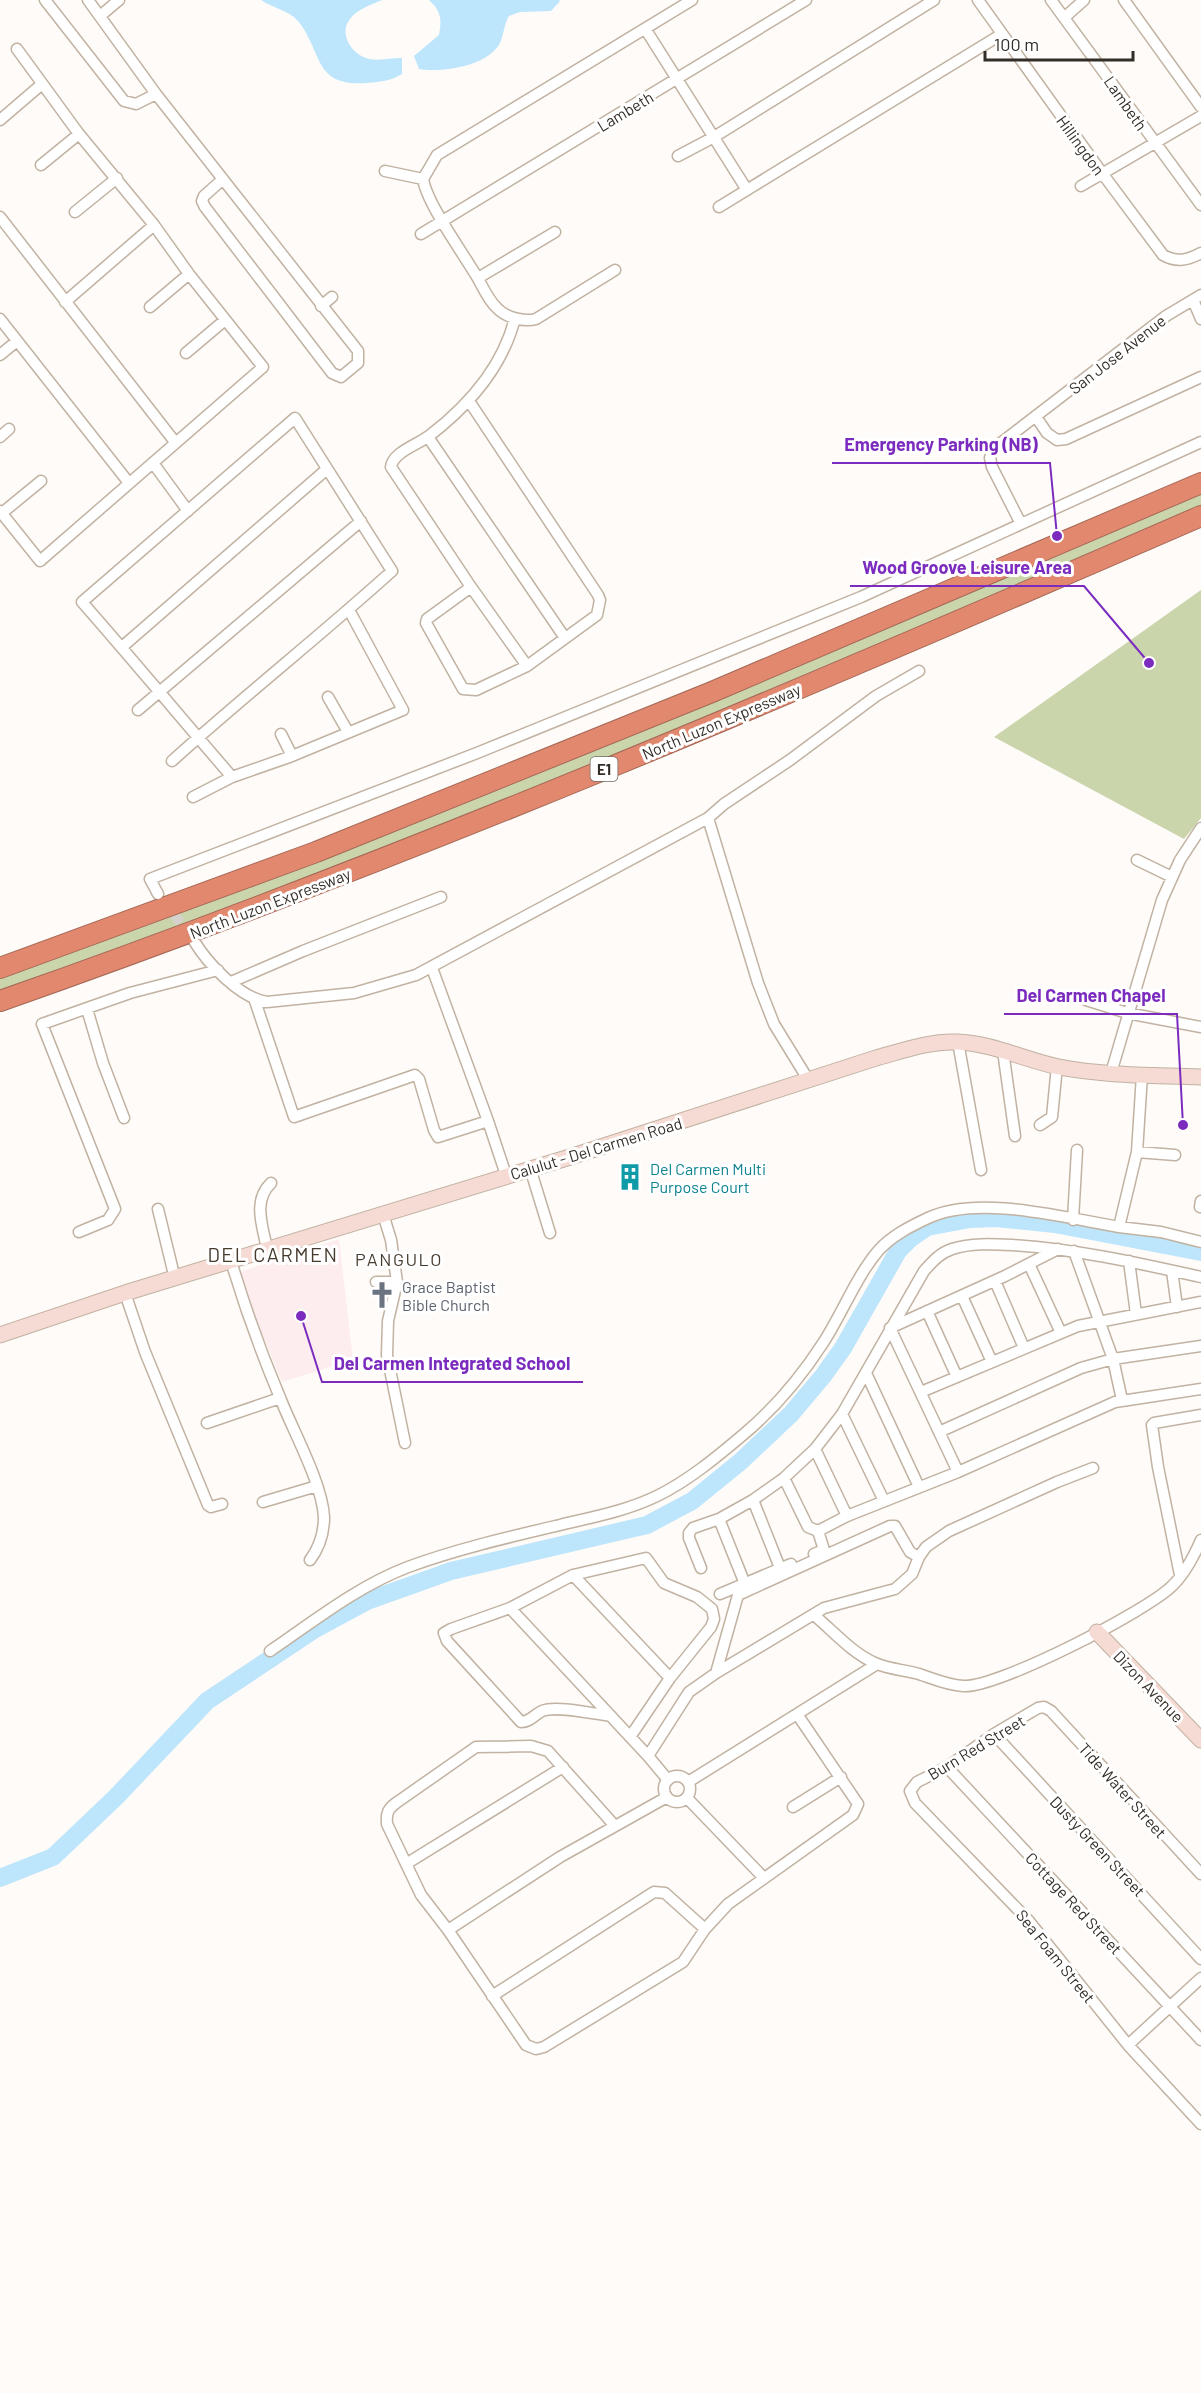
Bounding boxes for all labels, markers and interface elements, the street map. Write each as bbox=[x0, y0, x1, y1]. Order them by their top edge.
scale bar bbox=[985, 24, 1134, 62]
text: 100 m bbox=[994, 33, 1039, 55]
street label: Lambeth bbox=[1100, 72, 1152, 134]
street label: Lambeth bbox=[594, 87, 656, 135]
street label: Hillingdon bbox=[1053, 111, 1109, 179]
street label: San Jose Avenue bbox=[1065, 310, 1169, 398]
callout: Emergency Parking (NB) bbox=[832, 427, 1050, 463]
text: Emergency Parking (NB) bbox=[844, 433, 1039, 455]
callout: Wood Groove Leisure Area bbox=[850, 550, 1084, 586]
text: Wood Groove Leisure Area bbox=[862, 556, 1072, 578]
street label: North Luzon Expressway bbox=[639, 679, 804, 763]
road number: E1 bbox=[590, 757, 618, 781]
street label: North Luzon Expressway bbox=[187, 863, 353, 942]
callout: Del Carmen Chapel bbox=[1004, 978, 1177, 1014]
text: Del Carmen Chapel bbox=[1016, 984, 1166, 1006]
street label: Calulut - Del Carmen Road bbox=[508, 1113, 684, 1183]
place label: Del Carmen Multi Purpose Court bbox=[650, 1159, 766, 1196]
building icon: Del Carmen Multi Purpose Court bbox=[615, 1162, 645, 1192]
district label: DEL CARMEN bbox=[207, 1242, 339, 1266]
district label: PANGULO bbox=[355, 1248, 443, 1270]
place label: Grace Baptist Bible Church bbox=[402, 1277, 496, 1314]
church icon: Grace Baptist Bible Church bbox=[367, 1280, 397, 1310]
callout: Del Carmen Integrated School bbox=[322, 1346, 583, 1382]
text: Del Carmen Integrated School bbox=[334, 1352, 570, 1374]
street label: Dizon Avenue bbox=[1110, 1646, 1188, 1726]
street label: Burn Red Street bbox=[924, 1711, 1028, 1783]
street label: Tide Water Street bbox=[1075, 1738, 1171, 1842]
street label: Dusty Green Street bbox=[1047, 1792, 1149, 1900]
street label: Cottage Red Street bbox=[1022, 1848, 1126, 1958]
street label: Sea Foam Street bbox=[1013, 1905, 1099, 2007]

